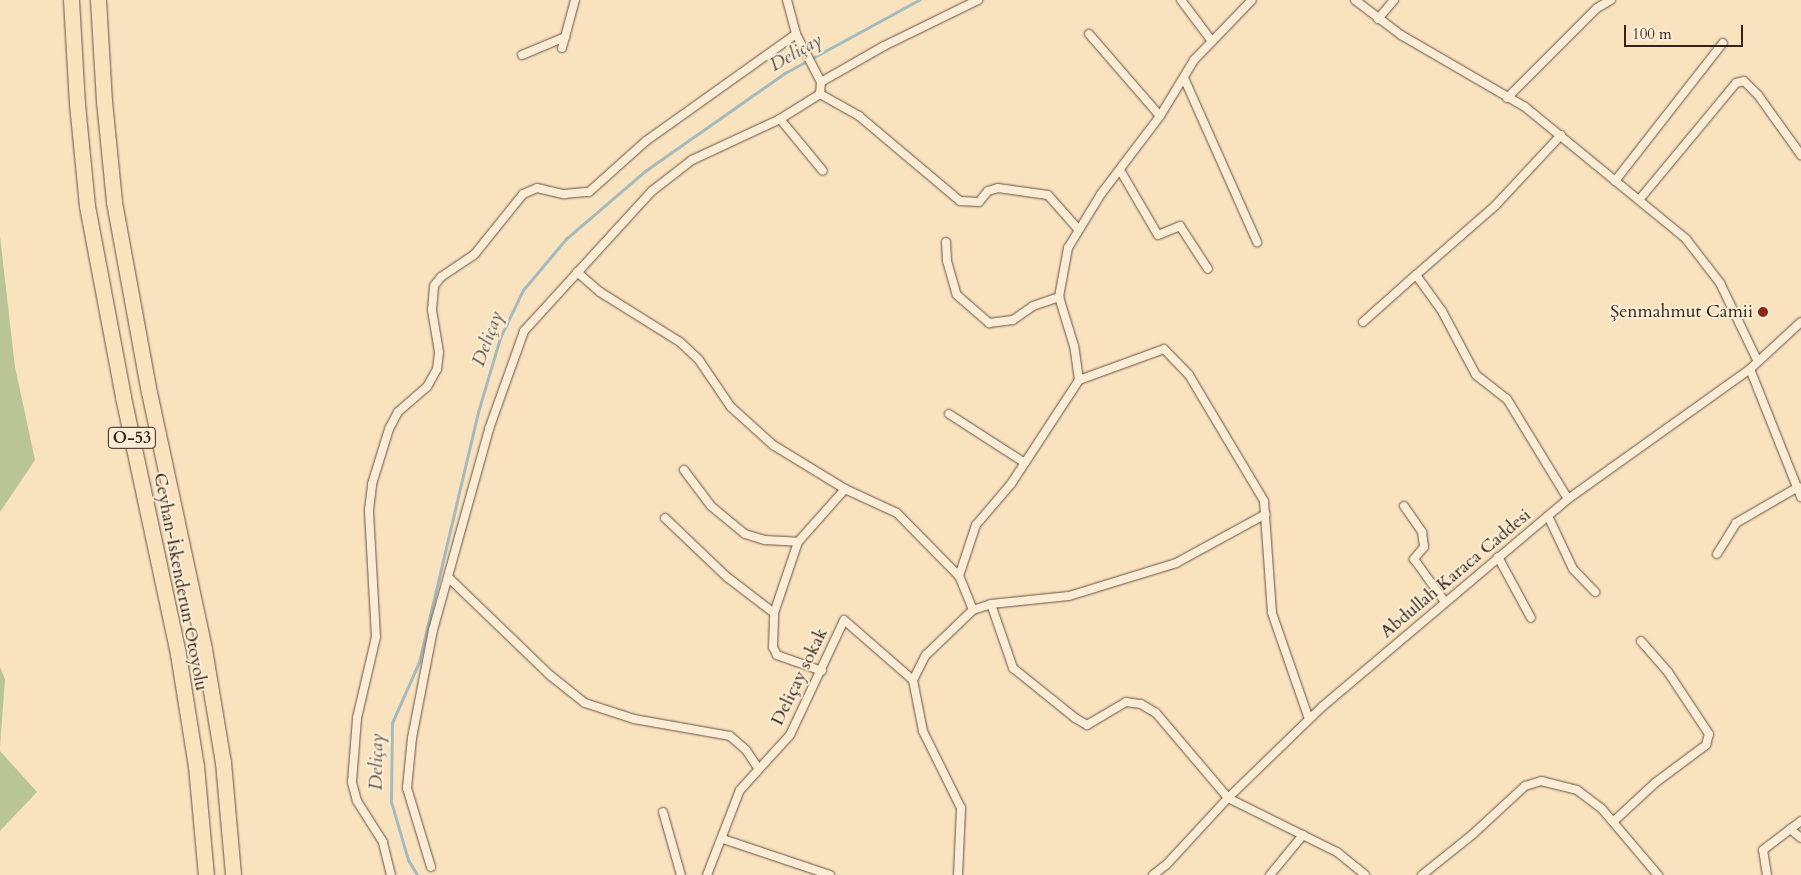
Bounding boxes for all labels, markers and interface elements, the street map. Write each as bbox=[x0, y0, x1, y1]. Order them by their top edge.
scale bar bbox=[1626, 15, 1745, 47]
text: 100 m bbox=[1632, 24, 1672, 44]
water label: Deliçay bbox=[766, 29, 826, 77]
place label: Şenmahmut Camii bbox=[1610, 301, 1753, 323]
marker: Şenmahmut Camii bbox=[1757, 306, 1769, 318]
water label: Deliçay bbox=[468, 308, 508, 370]
road number: O-53 bbox=[107, 424, 157, 452]
street label: Ceyhan-İskenderun Otoyolu bbox=[148, 471, 212, 693]
street label: Abdullah Karaca Caddesi bbox=[1376, 505, 1536, 643]
street label: Deliçay sokak bbox=[767, 625, 833, 729]
water label: Deliçay bbox=[365, 733, 389, 791]

